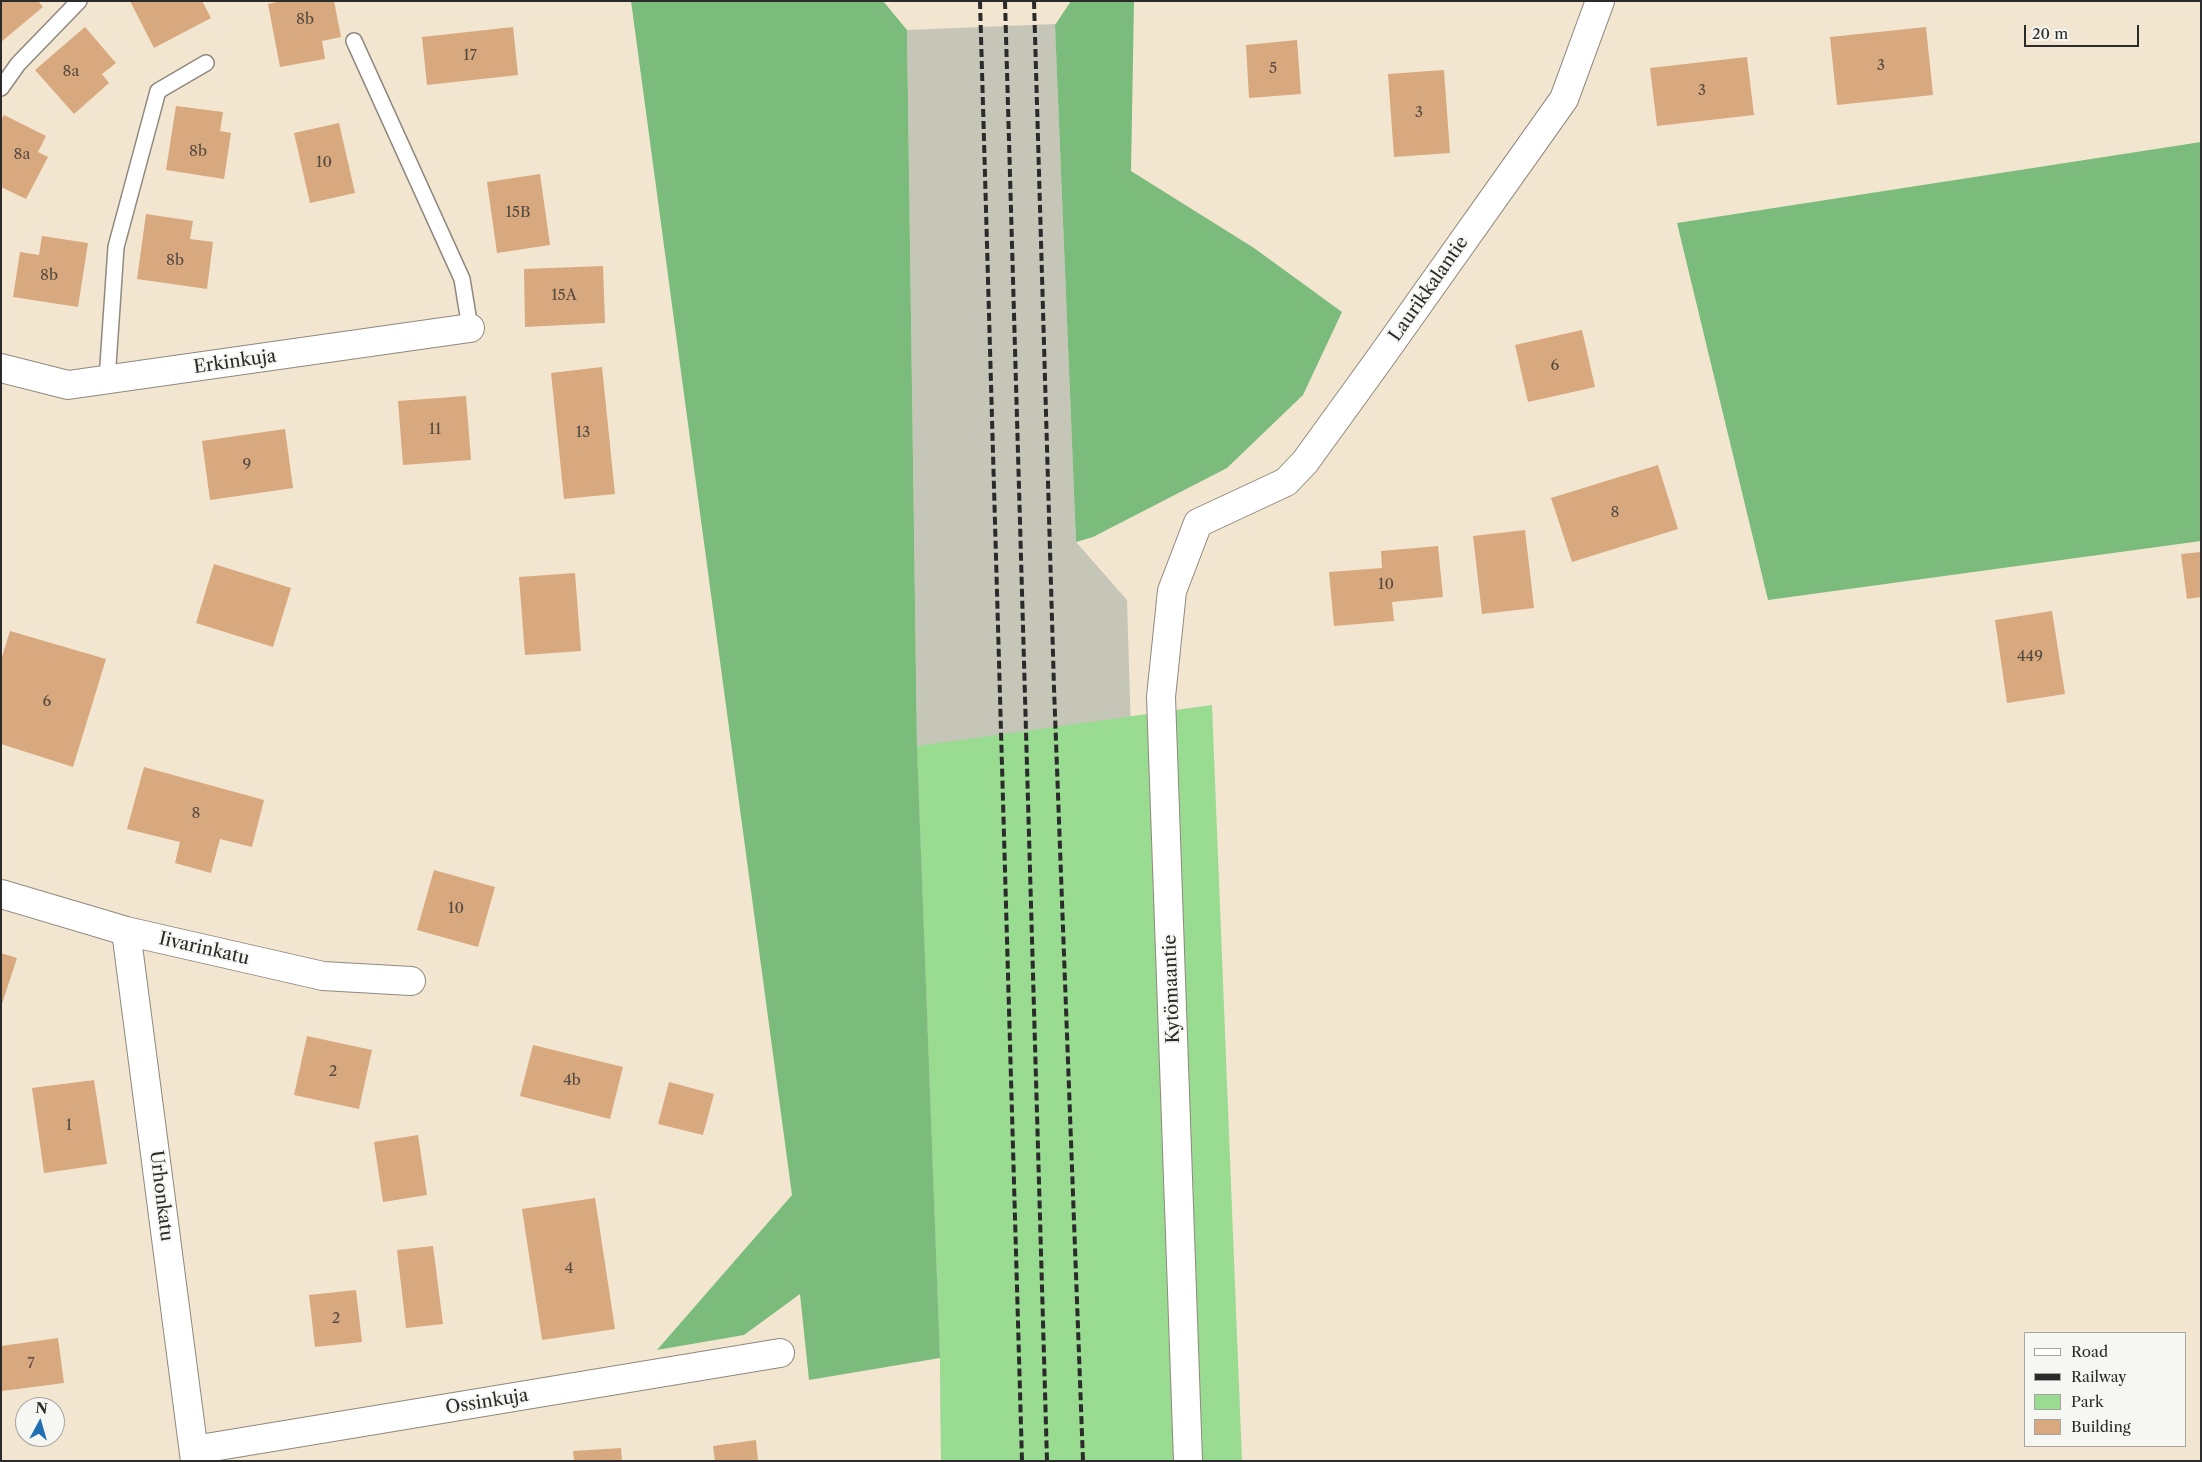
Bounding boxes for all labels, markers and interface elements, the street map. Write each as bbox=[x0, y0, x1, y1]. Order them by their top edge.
house number: 8b bbox=[296, 11, 314, 29]
scale bar bbox=[2027, 15, 2142, 47]
text: 20 m bbox=[2032, 24, 2068, 43]
house number: 17 bbox=[463, 47, 477, 65]
house number: 3 bbox=[1877, 57, 1885, 75]
house number: 5 bbox=[1269, 60, 1277, 78]
house number: 8a bbox=[63, 63, 79, 81]
house number: 3 bbox=[1698, 82, 1706, 100]
house number: 3 bbox=[1415, 104, 1423, 122]
house number: 8b bbox=[189, 143, 207, 161]
house number: 8a bbox=[14, 146, 30, 164]
house number: 10 bbox=[316, 154, 332, 172]
house number: 15B bbox=[506, 204, 530, 222]
street label: Laurikkalantie bbox=[1385, 232, 1473, 346]
house number: 8b bbox=[166, 252, 184, 270]
house number: 8b bbox=[40, 267, 58, 285]
house number: 15A bbox=[551, 287, 577, 305]
street label: Erkinkuja bbox=[192, 346, 278, 378]
house number: 6 bbox=[1551, 357, 1559, 375]
house number: 11 bbox=[429, 421, 441, 439]
house number: 13 bbox=[576, 424, 590, 442]
house number: 9 bbox=[243, 456, 251, 474]
house number: 8 bbox=[1611, 504, 1619, 522]
house number: 10 bbox=[1378, 576, 1394, 594]
house number: 449 bbox=[2017, 648, 2043, 666]
house number: 6 bbox=[43, 693, 51, 711]
house number: 8 bbox=[192, 805, 200, 823]
house number: 10 bbox=[448, 900, 464, 918]
street label: Iivarinkatu bbox=[157, 928, 251, 970]
street label: Kytömaantie bbox=[1159, 934, 1185, 1044]
house number: 2 bbox=[329, 1063, 337, 1081]
house number: 4b bbox=[563, 1072, 581, 1090]
house number: 1 bbox=[66, 1117, 72, 1135]
street label: Urhonkatu bbox=[145, 1149, 177, 1243]
house number: 4 bbox=[565, 1260, 573, 1278]
house number: 2 bbox=[332, 1310, 340, 1328]
legend bbox=[2024, 1332, 2187, 1447]
text: Road bbox=[2071, 1342, 2108, 1361]
house number: 7 bbox=[27, 1355, 35, 1373]
text: Railway bbox=[2071, 1367, 2127, 1386]
street label: Ossinkuja bbox=[444, 1385, 530, 1419]
text: Park bbox=[2071, 1392, 2104, 1411]
north arrow bbox=[15, 1397, 65, 1447]
text: N bbox=[34, 1398, 48, 1418]
text: Building bbox=[2071, 1417, 2131, 1436]

